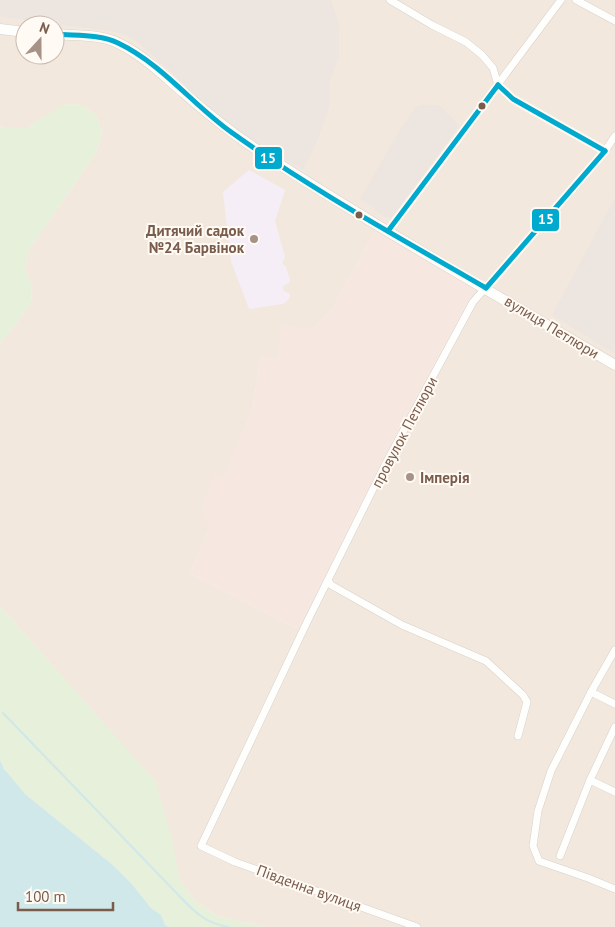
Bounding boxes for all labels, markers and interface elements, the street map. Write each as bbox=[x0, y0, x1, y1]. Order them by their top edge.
north arrow bbox=[15, 15, 65, 65]
text: N bbox=[37, 18, 52, 38]
unlabelled marker bbox=[477, 101, 487, 111]
line badge: 15 bbox=[254, 146, 283, 170]
text: 15 bbox=[260, 149, 276, 167]
line badge: 15 bbox=[531, 208, 560, 232]
unlabelled marker bbox=[354, 210, 364, 220]
text: 15 bbox=[538, 210, 554, 228]
place label: Дитячий садок №24 Барвінок bbox=[146, 221, 245, 257]
marker: Дитячий садок №24 Барвінок bbox=[248, 233, 260, 245]
street label: вулиця Петлюри bbox=[501, 291, 603, 363]
street label: провулок Петлюри bbox=[367, 373, 441, 491]
place label: Імперія bbox=[420, 468, 470, 487]
marker: Імперія bbox=[404, 471, 416, 483]
street label: Південна вулиця bbox=[254, 860, 364, 916]
scale bar bbox=[18, 880, 112, 912]
text: 100 m bbox=[25, 887, 66, 906]

